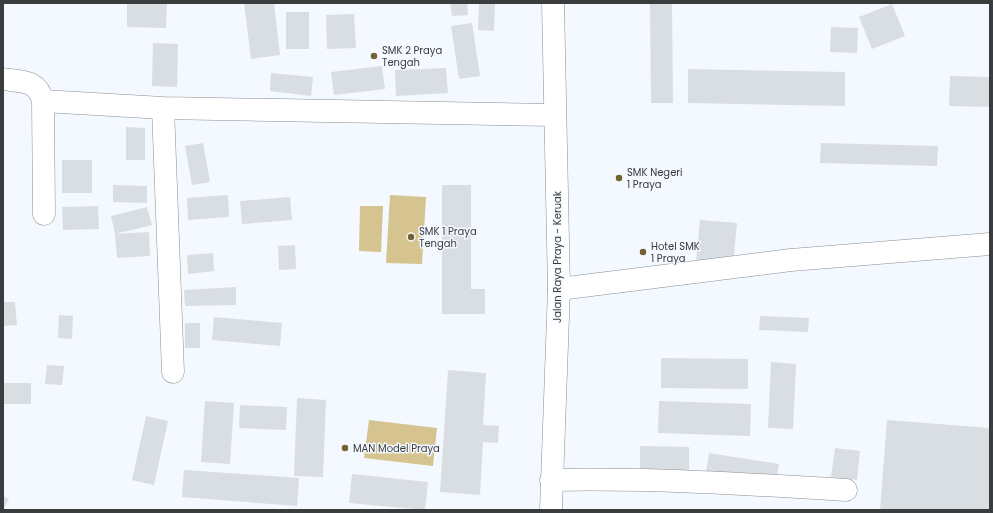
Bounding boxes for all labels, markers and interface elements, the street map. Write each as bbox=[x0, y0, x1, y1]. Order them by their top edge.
place label: SMK 2 Praya Tengah bbox=[382, 43, 442, 70]
marker: SMK 2 Praya Tengah bbox=[369, 51, 379, 61]
place label: SMK Negeri 1 Praya bbox=[627, 165, 683, 192]
marker: SMK Negeri 1 Praya bbox=[614, 173, 624, 183]
street label: Jalan Raya Praya - Keruak bbox=[550, 190, 565, 323]
place label: SMK 1 Praya Tengah bbox=[419, 224, 477, 251]
marker: SMK 1 Praya Tengah bbox=[406, 232, 416, 242]
place label: Hotel SMK 1 Praya bbox=[651, 239, 700, 266]
marker: Hotel SMK 1 Praya bbox=[638, 247, 648, 257]
place label: MAN Model Praya bbox=[353, 441, 440, 456]
marker: MAN Model Praya bbox=[340, 443, 350, 453]

